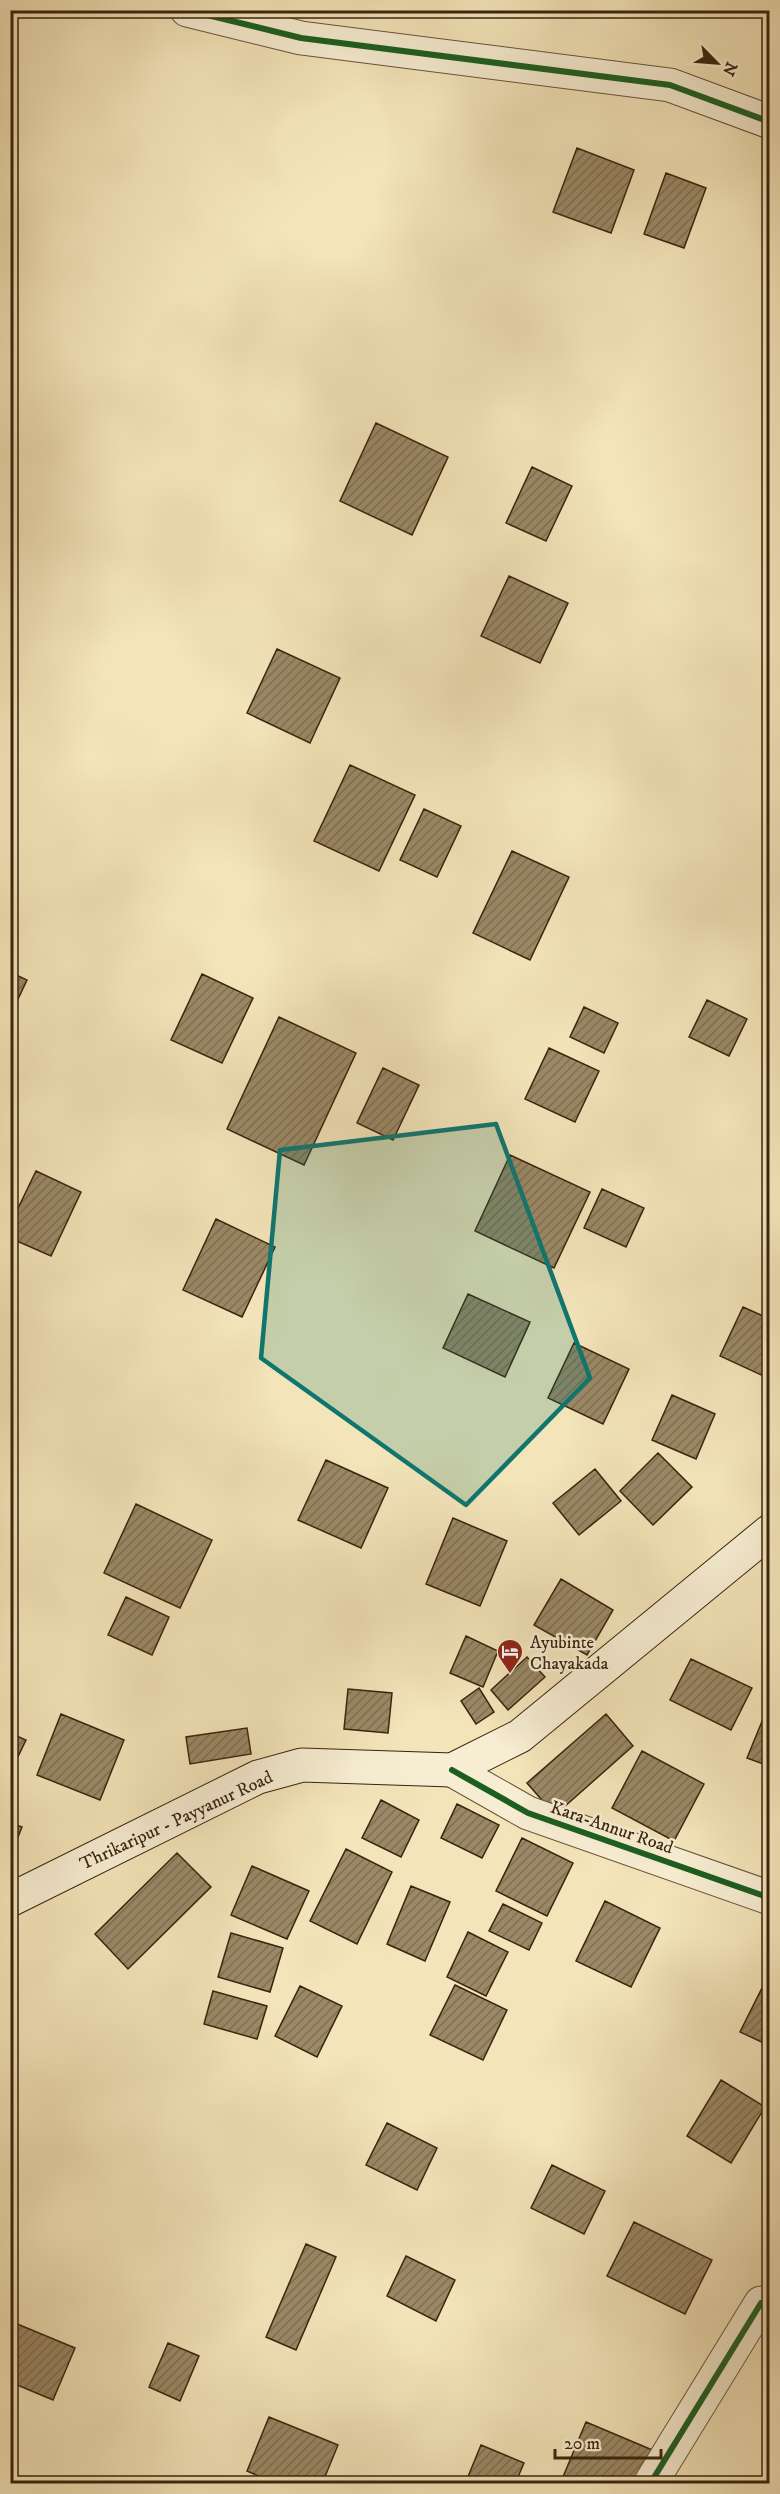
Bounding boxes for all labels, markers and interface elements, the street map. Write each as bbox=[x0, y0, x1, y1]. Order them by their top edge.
north arrow bbox=[687, 33, 747, 93]
text: N bbox=[718, 59, 742, 79]
place label: Ayubinte Chayakada bbox=[530, 1632, 609, 1675]
hotel icon: Ayubinte Chayakada bbox=[495, 1637, 525, 1675]
street label: Thrikaripur - Payyanur Road bbox=[76, 1766, 276, 1875]
street label: Kara-Annur Road bbox=[547, 1797, 676, 1859]
scale bar bbox=[555, 2422, 662, 2460]
text: 20 m bbox=[564, 2433, 600, 2455]

